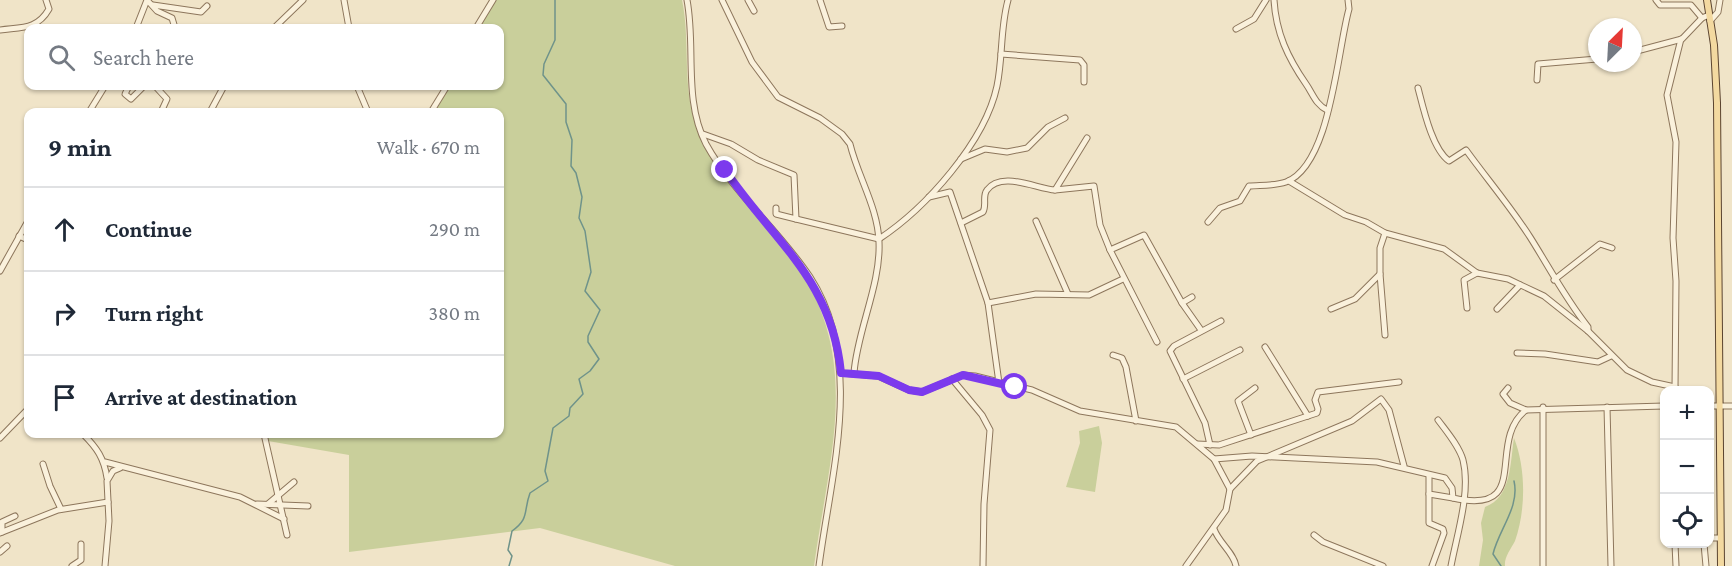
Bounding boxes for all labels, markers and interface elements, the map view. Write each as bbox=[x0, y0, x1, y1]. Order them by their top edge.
north arrow bbox=[1588, 18, 1642, 72]
search box bbox=[24, 24, 504, 90]
icon: search bbox=[45, 41, 78, 74]
text: Search here bbox=[93, 45, 194, 70]
text: 9 min bbox=[48, 133, 112, 162]
text: Walk · 670 m bbox=[377, 136, 480, 158]
route end bbox=[711, 156, 737, 182]
icon: ahead bbox=[48, 213, 81, 246]
text: Continue bbox=[105, 217, 192, 242]
text: 290 m bbox=[429, 218, 480, 240]
icon: right bbox=[48, 297, 81, 330]
text: Turn right bbox=[105, 301, 203, 326]
text: 380 m bbox=[429, 302, 480, 324]
route start bbox=[1001, 373, 1027, 399]
icon: arrive bbox=[48, 381, 81, 414]
text: Arrive at destination bbox=[105, 385, 297, 410]
map controls bbox=[1660, 386, 1714, 548]
button: + bbox=[1660, 386, 1714, 440]
button: − bbox=[1660, 440, 1714, 494]
button: locate bbox=[1660, 494, 1714, 548]

